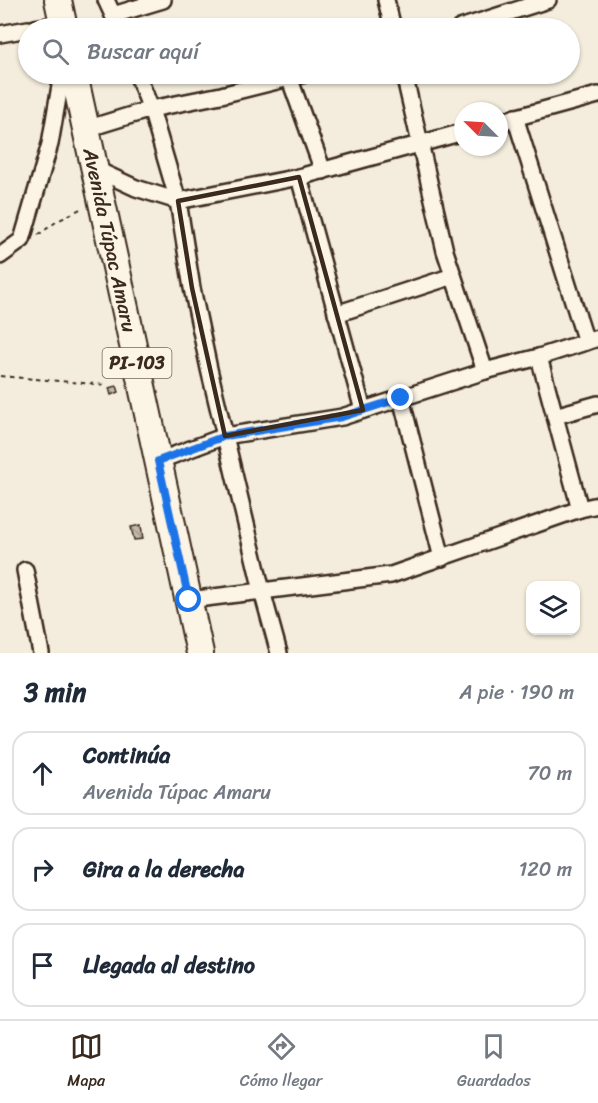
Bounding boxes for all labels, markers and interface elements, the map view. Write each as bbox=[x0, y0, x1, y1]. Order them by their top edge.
search box bbox=[18, 18, 580, 84]
text: Buscar aquí bbox=[87, 32, 199, 71]
icon: search bbox=[39, 35, 72, 68]
north arrow bbox=[454, 102, 508, 156]
street label: Avenida Túpac Amaru bbox=[73, 143, 147, 336]
road number: PI-103 bbox=[102, 348, 172, 378]
route end bbox=[387, 384, 413, 410]
map controls bbox=[526, 581, 580, 635]
button: layers bbox=[526, 581, 580, 635]
route start bbox=[175, 586, 201, 612]
text: 3 min bbox=[24, 669, 86, 715]
text: A pie · 190 m bbox=[460, 675, 574, 710]
text: Continúa bbox=[83, 736, 170, 775]
text: 70 m bbox=[527, 756, 572, 791]
icon: ahead bbox=[26, 757, 59, 790]
text: Avenida Túpac Amaru bbox=[83, 775, 271, 810]
text: Gira a la derecha bbox=[83, 850, 244, 889]
text: 120 m bbox=[519, 852, 572, 887]
icon: right bbox=[26, 853, 59, 886]
text: Llegada al destino bbox=[83, 946, 255, 985]
icon: arrive bbox=[26, 949, 59, 982]
tab: Mapa bbox=[67, 1030, 105, 1095]
tab: Cómo llegar bbox=[240, 1030, 322, 1095]
tab: Guardados bbox=[457, 1030, 531, 1095]

